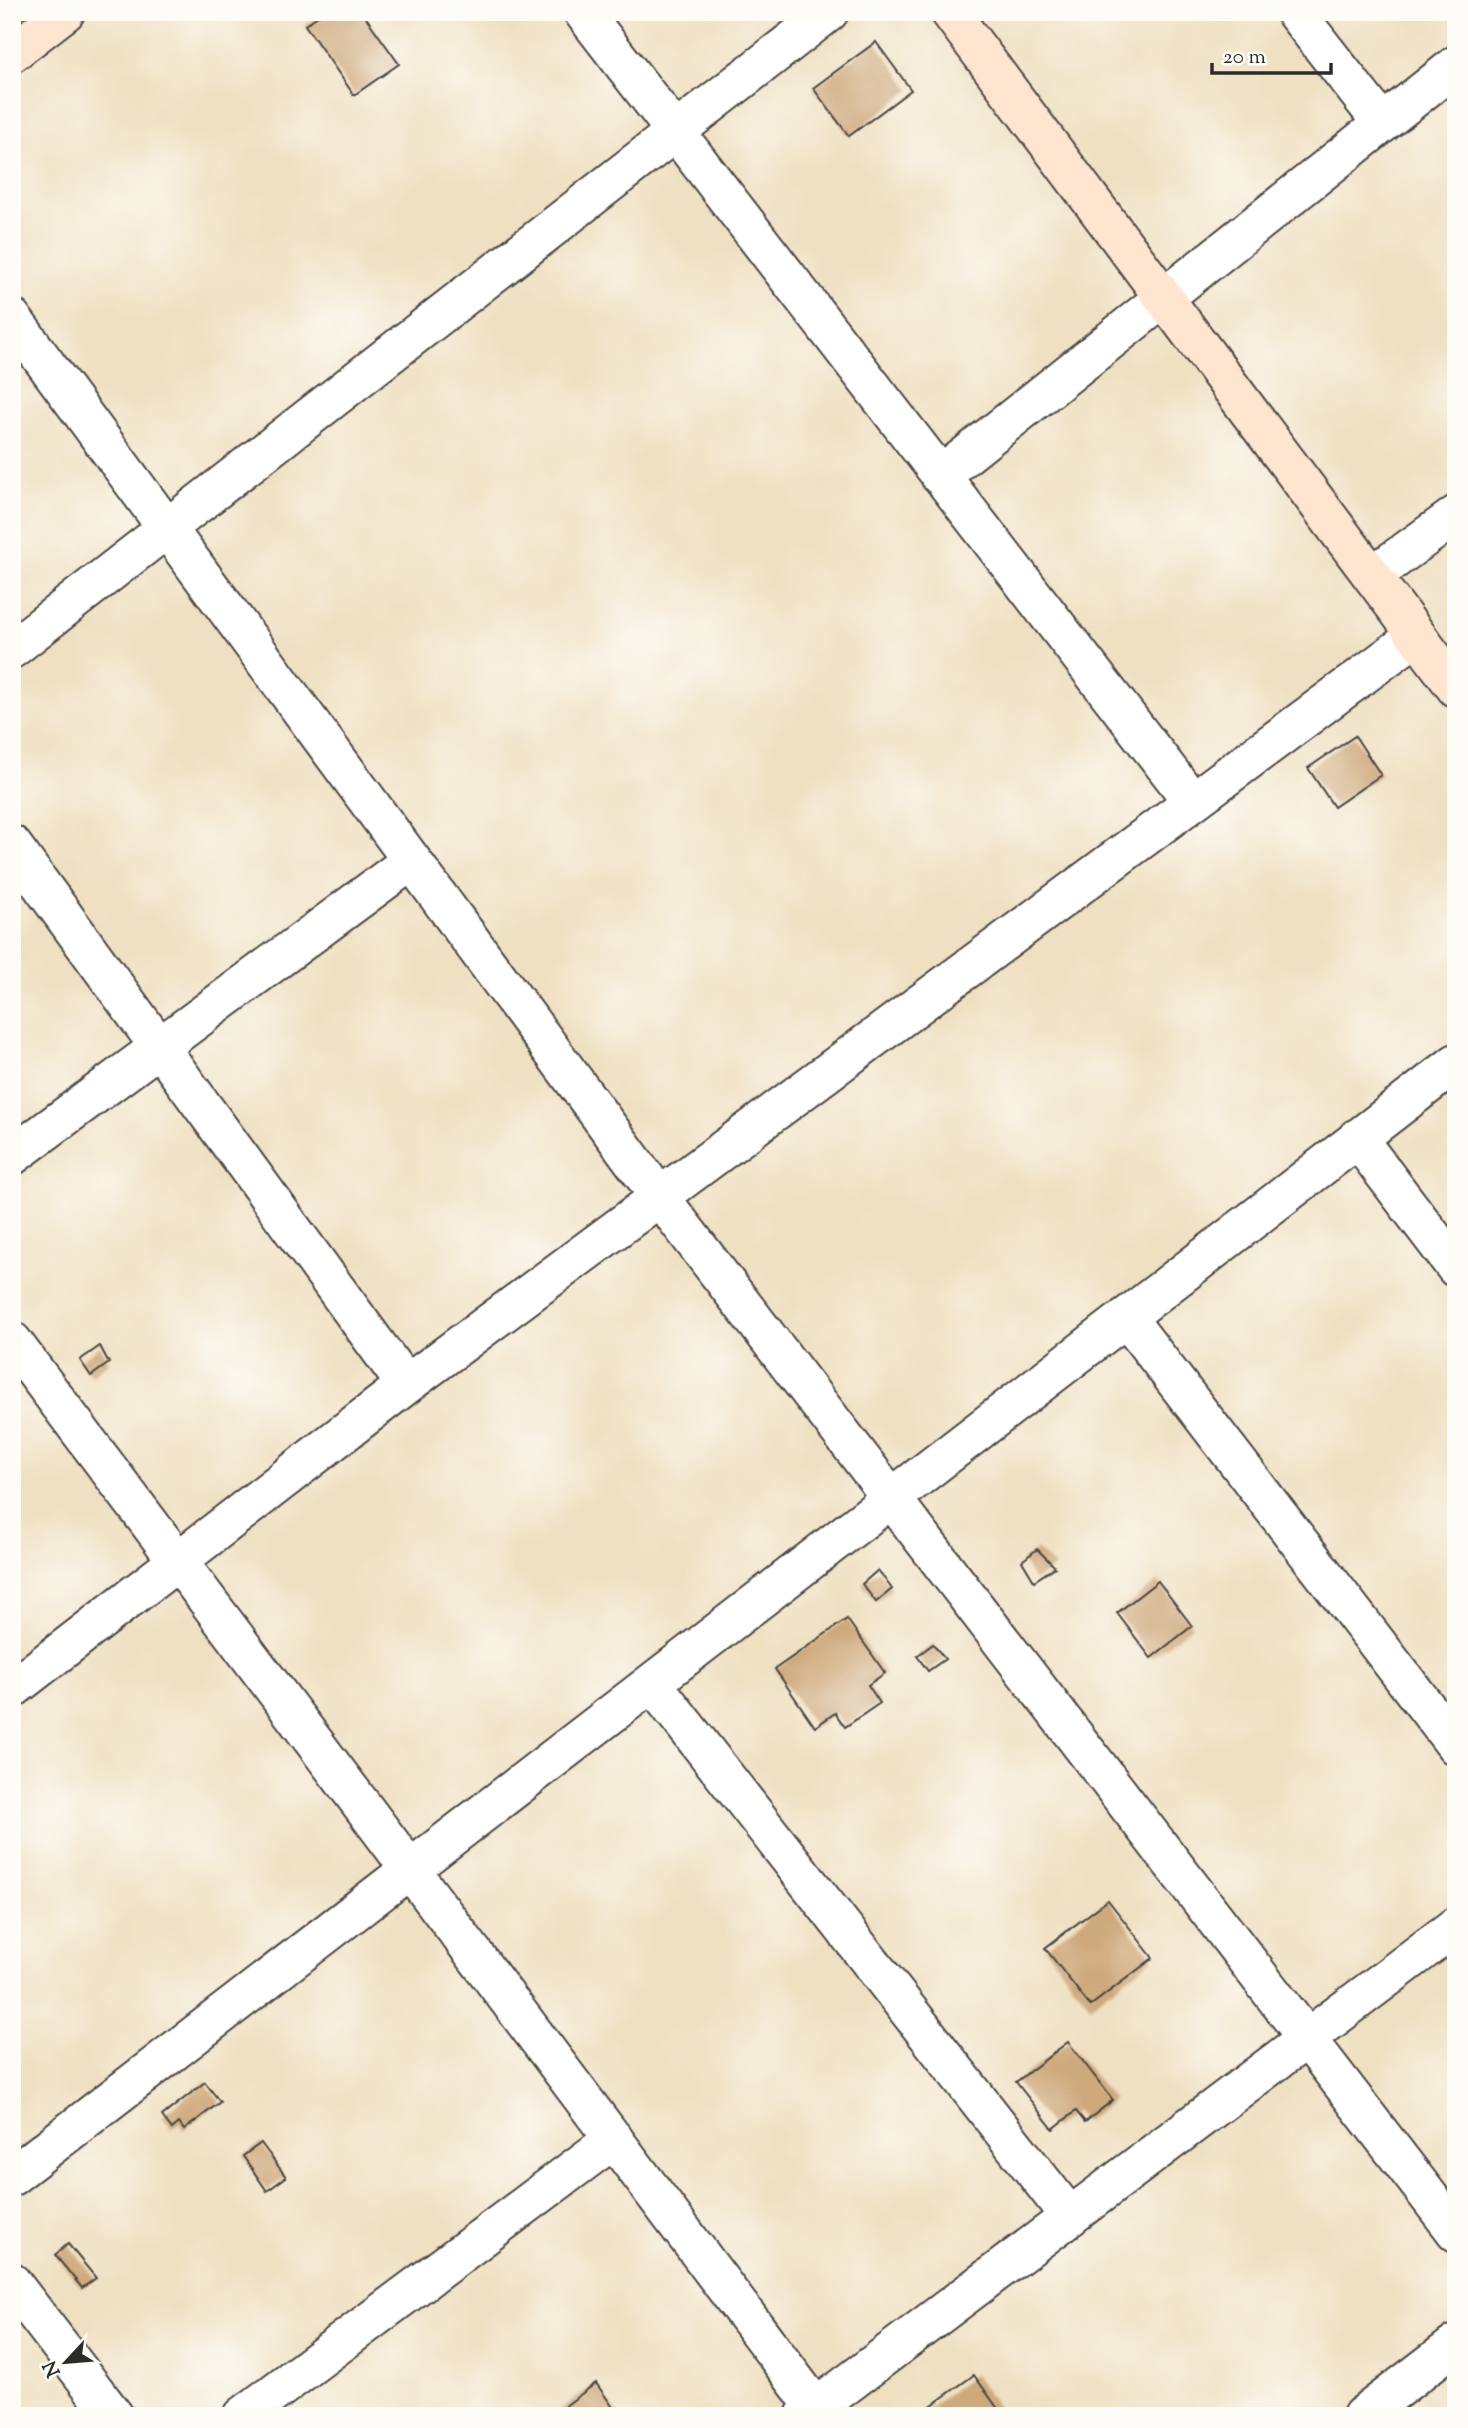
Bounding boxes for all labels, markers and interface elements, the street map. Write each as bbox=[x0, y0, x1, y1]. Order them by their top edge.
scale bar bbox=[1212, 32, 1332, 76]
text: 20 m bbox=[1223, 43, 1266, 73]
north arrow bbox=[32, 2326, 102, 2396]
text: N bbox=[38, 2356, 68, 2381]

